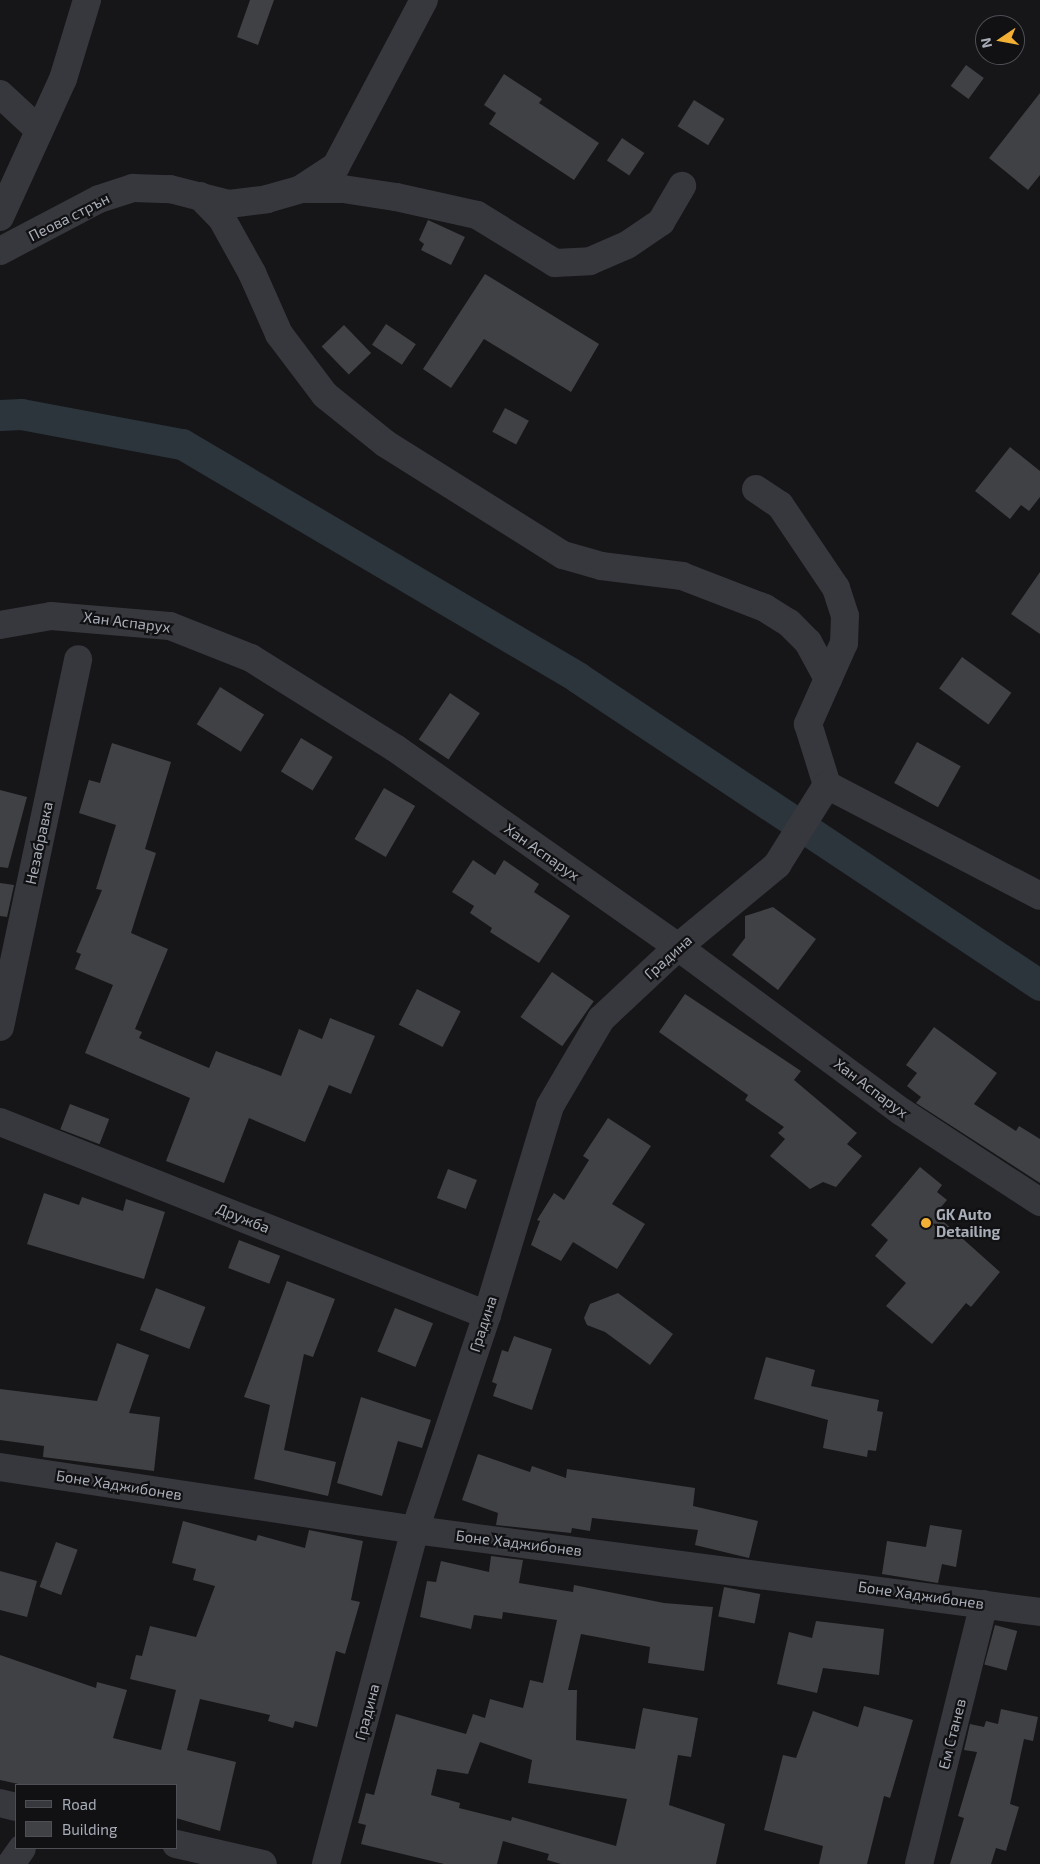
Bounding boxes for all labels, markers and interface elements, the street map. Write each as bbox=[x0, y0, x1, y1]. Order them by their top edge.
north arrow bbox=[975, 15, 1025, 65]
text: N bbox=[976, 36, 995, 50]
street label: Пеова стрън bbox=[26, 189, 112, 245]
street label: Хан Аспарух bbox=[82, 608, 172, 636]
street label: Незабравка bbox=[21, 800, 57, 886]
street label: Хан Аспарух bbox=[501, 819, 583, 885]
street label: Градина bbox=[640, 931, 696, 983]
street label: Хан Аспарух bbox=[831, 1054, 911, 1122]
street label: Дружба bbox=[214, 1199, 272, 1237]
place label: GK Auto Detailing bbox=[936, 1205, 1000, 1240]
marker: GK Auto Detailing bbox=[920, 1217, 932, 1229]
street label: Градина bbox=[465, 1294, 501, 1354]
street label: Боне Хаджибонев bbox=[55, 1466, 183, 1504]
street label: Боне Хаджибонев bbox=[455, 1526, 583, 1560]
street label: Боне Хаджибонев bbox=[857, 1577, 985, 1613]
street label: Градина bbox=[351, 1682, 383, 1742]
street label: Ем Станев bbox=[935, 1697, 969, 1771]
legend bbox=[15, 1784, 178, 1849]
text: Road bbox=[62, 1795, 97, 1813]
text: Building bbox=[62, 1820, 117, 1838]

